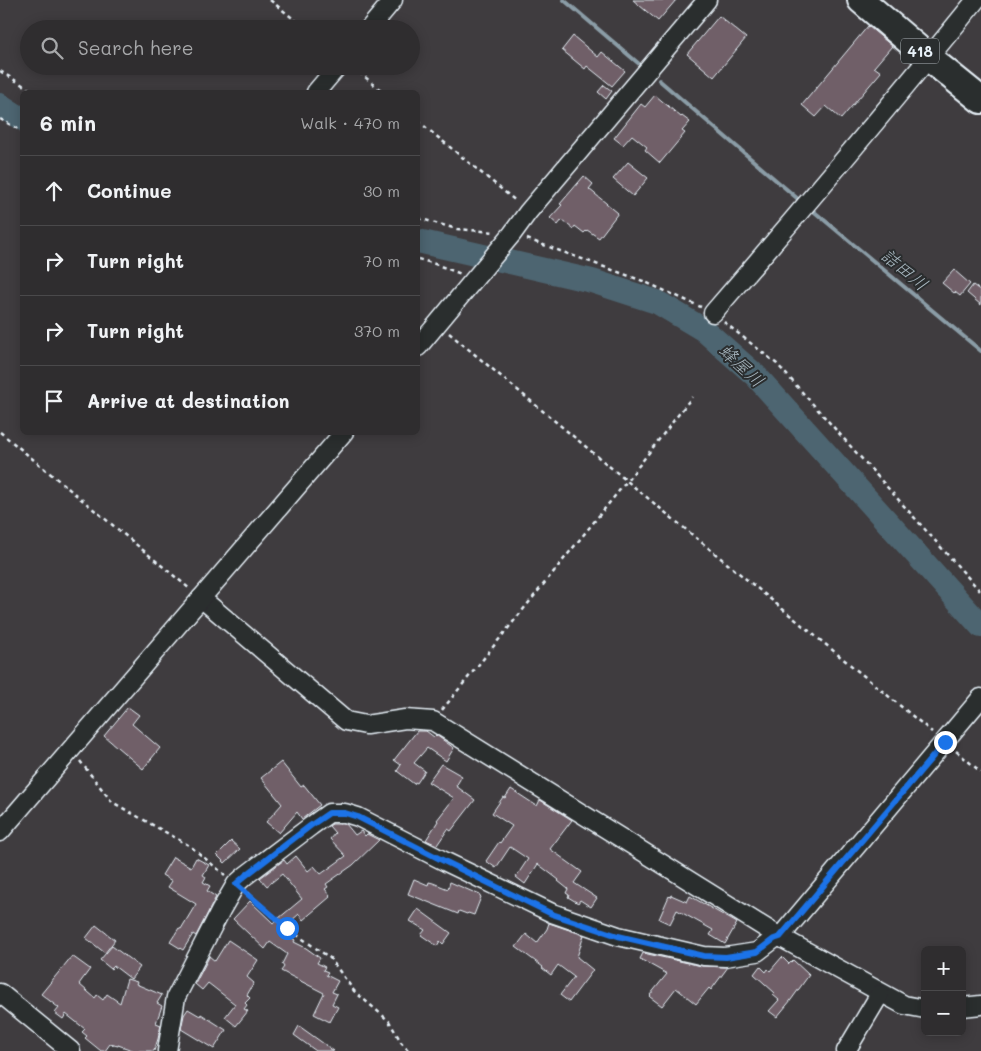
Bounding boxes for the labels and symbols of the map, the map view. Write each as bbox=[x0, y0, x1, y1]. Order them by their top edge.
road number: 418 bbox=[901, 38, 939, 64]
water label: 詰田川 bbox=[877, 242, 933, 296]
water label: 蜂屋川 bbox=[714, 338, 770, 392]
route end bbox=[934, 731, 957, 754]
route start bbox=[276, 917, 299, 940]

